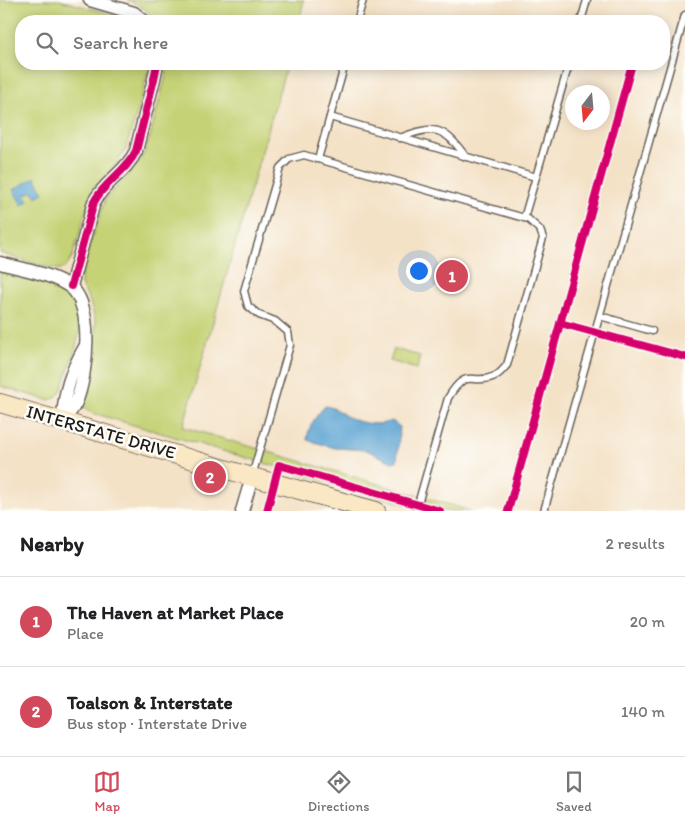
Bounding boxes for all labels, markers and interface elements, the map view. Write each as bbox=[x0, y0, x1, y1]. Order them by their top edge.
search box bbox=[15, 15, 670, 70]
icon: search bbox=[33, 29, 61, 57]
text: Search here bbox=[73, 31, 168, 54]
north arrow bbox=[565, 85, 610, 130]
pin: 1 bbox=[436, 257, 468, 295]
your location bbox=[406, 258, 432, 284]
street label: INTERSTATE DRIVE bbox=[24, 400, 178, 464]
pin: 2 bbox=[194, 458, 226, 496]
text: Nearby bbox=[20, 531, 84, 556]
text: 2 results bbox=[605, 534, 665, 553]
text: The Haven at Market Place bbox=[67, 601, 284, 624]
text: 1 bbox=[32, 612, 40, 631]
text: 20 m bbox=[630, 612, 665, 631]
text: Place bbox=[67, 624, 104, 643]
text: Toalson & Interstate bbox=[67, 691, 233, 714]
text: 2 bbox=[32, 702, 40, 721]
text: 140 m bbox=[621, 702, 665, 721]
text: Bus stop · Interstate Drive bbox=[67, 714, 247, 733]
tab: Map bbox=[93, 768, 121, 815]
tab: Directions bbox=[308, 768, 369, 815]
tab: Saved bbox=[556, 768, 592, 815]

